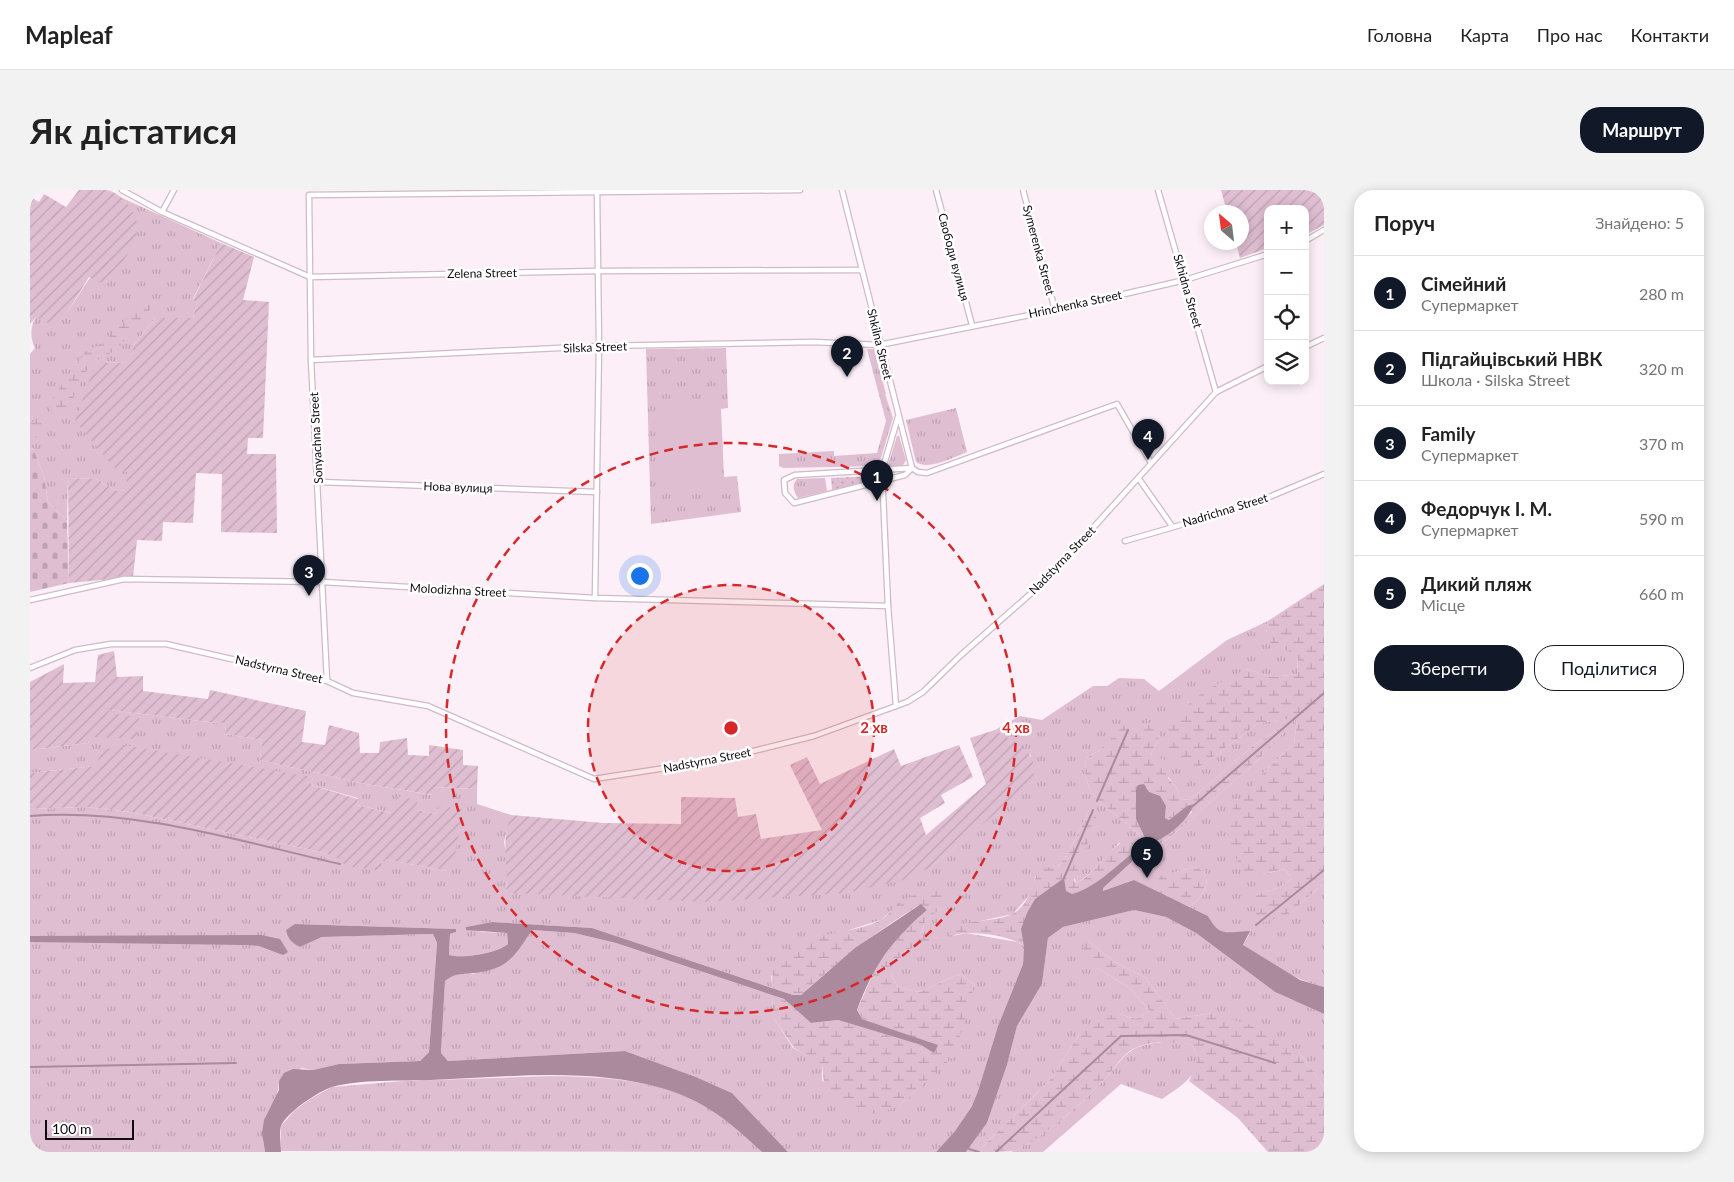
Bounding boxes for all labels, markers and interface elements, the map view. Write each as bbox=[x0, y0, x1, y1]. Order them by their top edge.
text: Mapleaf bbox=[25, 20, 113, 49]
text: Головна bbox=[1367, 24, 1432, 46]
text: Карта bbox=[1460, 24, 1509, 46]
text: Про нас bbox=[1537, 24, 1603, 46]
text: Контакти bbox=[1631, 24, 1709, 46]
button: Маршрут bbox=[1580, 107, 1704, 153]
text: Як дістатися bbox=[30, 109, 237, 151]
street label: Symerenka Street bbox=[1020, 203, 1058, 297]
north arrow bbox=[1204, 205, 1249, 250]
map controls bbox=[1264, 205, 1309, 385]
button: + bbox=[1264, 205, 1309, 250]
text: Поруч bbox=[1374, 210, 1435, 235]
street label: Свободи вулиця bbox=[935, 211, 973, 303]
text: Знайдено: 5 bbox=[1595, 213, 1684, 232]
button: − bbox=[1264, 250, 1309, 295]
street label: Skhidna Street bbox=[1170, 252, 1206, 330]
street label: Zelena Street bbox=[447, 265, 518, 281]
text: Сімейний bbox=[1421, 272, 1506, 295]
text: 1 bbox=[1385, 284, 1395, 303]
text: 280 m bbox=[1639, 284, 1684, 303]
street label: Hrinchenka Street bbox=[1027, 287, 1124, 321]
button: locate bbox=[1264, 295, 1309, 340]
text: Супермаркет bbox=[1421, 295, 1519, 314]
street label: Shkilna Street bbox=[864, 307, 896, 382]
pin: 2 bbox=[831, 336, 863, 377]
street label: Silska Street bbox=[563, 338, 628, 356]
button: layers bbox=[1264, 340, 1309, 385]
text: Підгайцівський НВК bbox=[1421, 347, 1603, 370]
text: 2 bbox=[1385, 359, 1395, 378]
text: 320 m bbox=[1639, 359, 1684, 378]
text: Школа · Silska Street bbox=[1421, 370, 1570, 389]
street label: Sonyachna Street bbox=[306, 391, 326, 484]
pin: 4 bbox=[1132, 419, 1164, 460]
text: Family bbox=[1421, 422, 1476, 445]
text: 3 bbox=[1385, 434, 1395, 453]
text: 370 m bbox=[1639, 434, 1684, 453]
text: Супермаркет bbox=[1421, 445, 1519, 464]
pin: 1 bbox=[861, 460, 893, 501]
street label: Нова вулиця bbox=[423, 478, 493, 496]
street label: Nadrichna Street bbox=[1180, 490, 1270, 530]
text: Федорчук І. М. bbox=[1421, 497, 1552, 520]
text: 4 bbox=[1385, 509, 1395, 528]
text: 590 m bbox=[1639, 509, 1684, 528]
text: Супермаркет bbox=[1421, 520, 1519, 539]
street label: Nadstyrna Street bbox=[1026, 522, 1099, 597]
pin: 3 bbox=[293, 555, 325, 596]
your location bbox=[627, 563, 653, 589]
text: Дикий пляж bbox=[1421, 572, 1532, 595]
street label: Molodizhna Street bbox=[409, 580, 507, 600]
text: 5 bbox=[1385, 584, 1395, 603]
text: 660 m bbox=[1639, 584, 1684, 603]
text: Місце bbox=[1421, 595, 1465, 614]
button: Зберегти bbox=[1374, 645, 1524, 691]
button: Поділитися bbox=[1534, 645, 1684, 691]
street label: Nadstyrna Street bbox=[234, 652, 325, 686]
text: 2 хв bbox=[860, 718, 888, 736]
text: 4 хв bbox=[1002, 718, 1030, 736]
centre of rings bbox=[722, 719, 740, 737]
street label: Nadstyrna Street bbox=[662, 744, 753, 776]
pin: 5 bbox=[1131, 837, 1163, 878]
scale bar bbox=[45, 1117, 134, 1140]
text: 100 m bbox=[52, 1120, 91, 1137]

